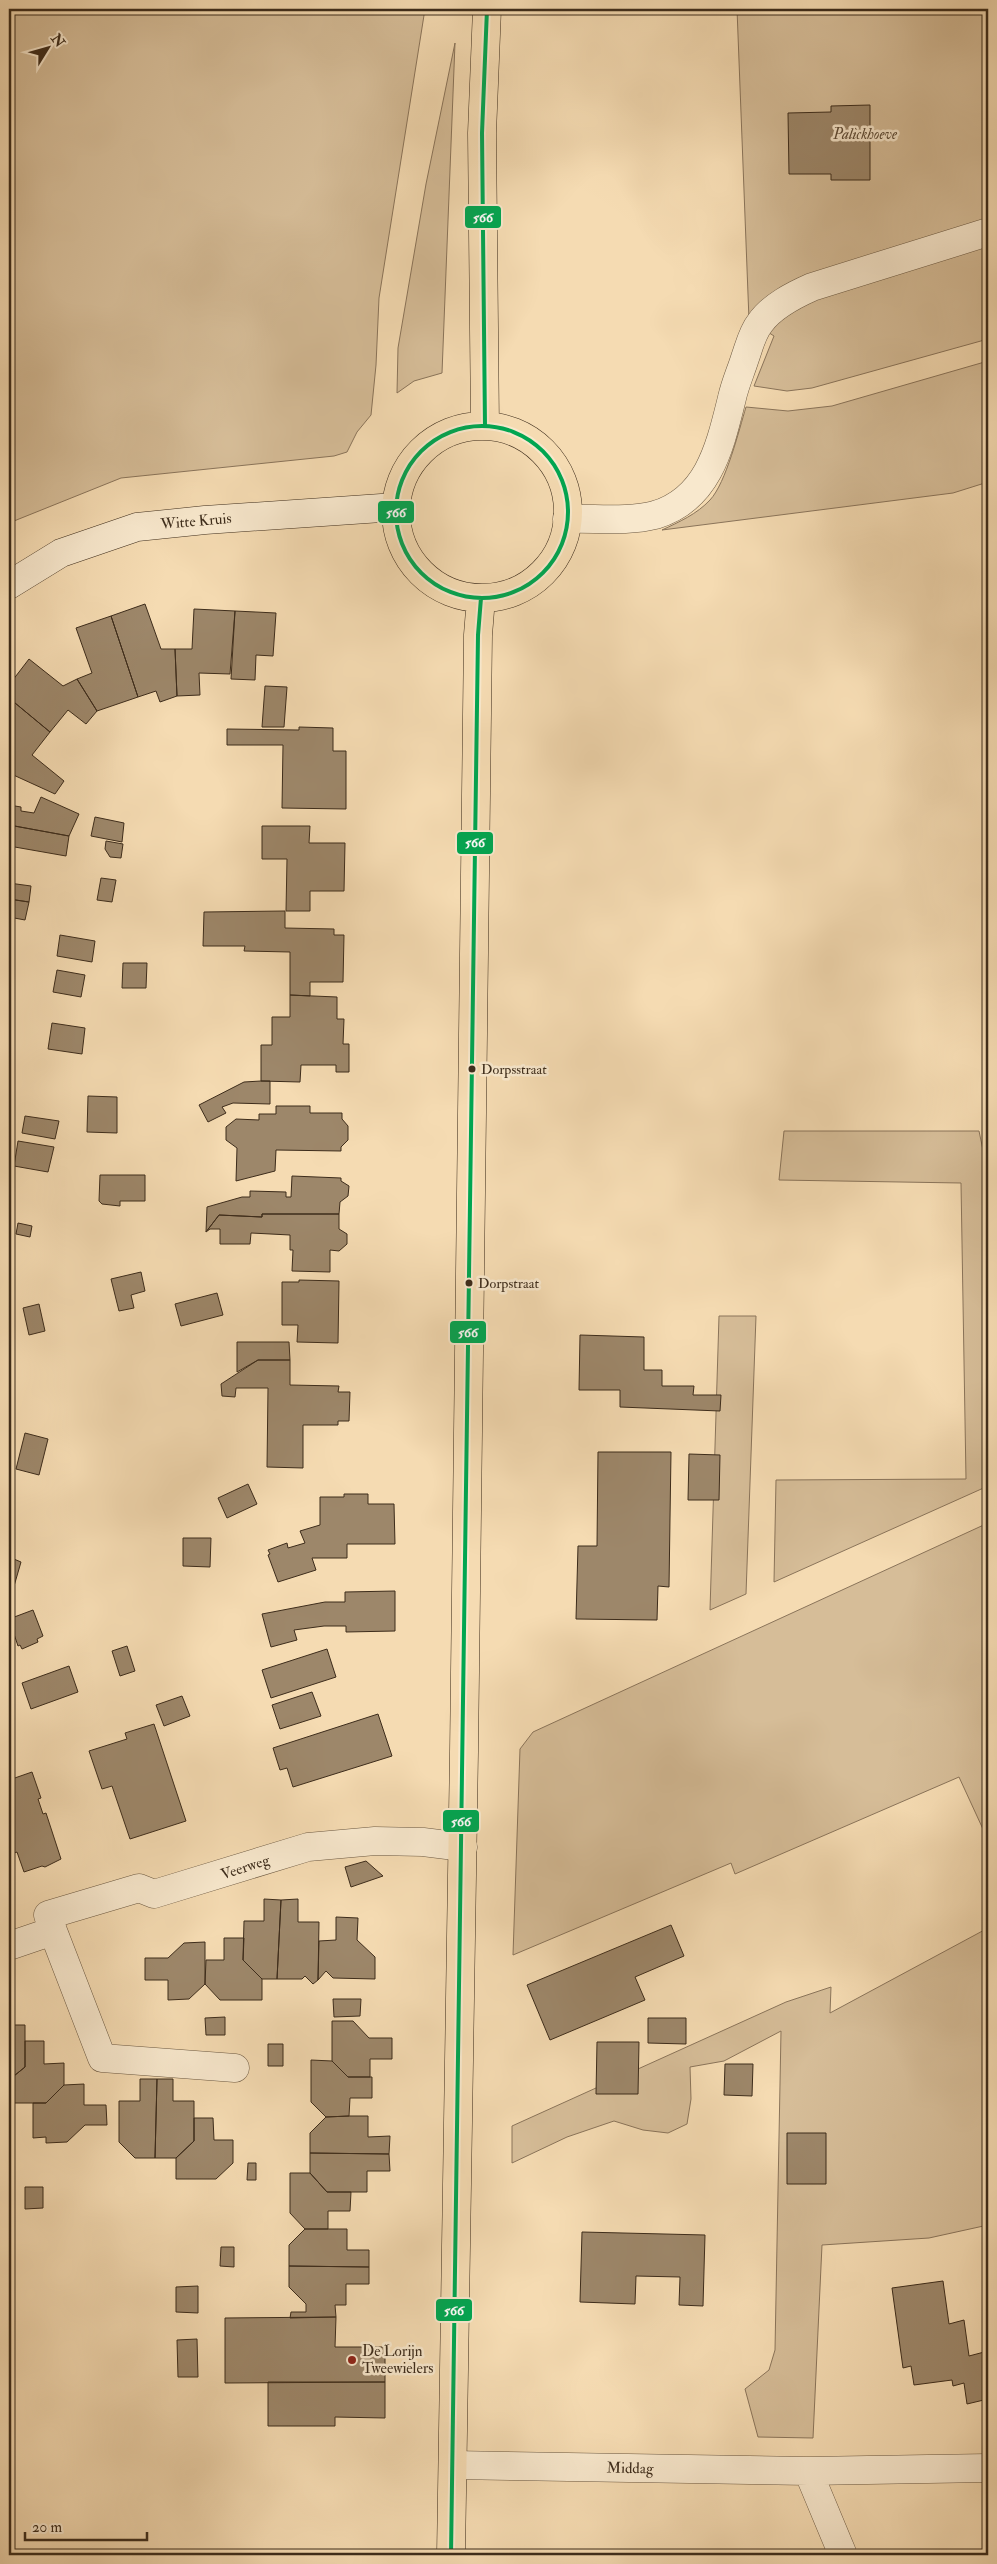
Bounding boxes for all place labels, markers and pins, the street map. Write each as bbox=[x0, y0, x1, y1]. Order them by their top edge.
place label: Dorpsstraat bbox=[481, 1061, 547, 1079]
marker: Dorpsstraat bbox=[467, 1064, 477, 1074]
place label: Dorpstraat bbox=[478, 1275, 539, 1293]
marker: Dorpstraat bbox=[464, 1278, 474, 1288]
place label: De Lorijn Tweewielers bbox=[362, 2342, 433, 2378]
marker: De Lorijn Tweewielers bbox=[346, 2354, 358, 2366]

